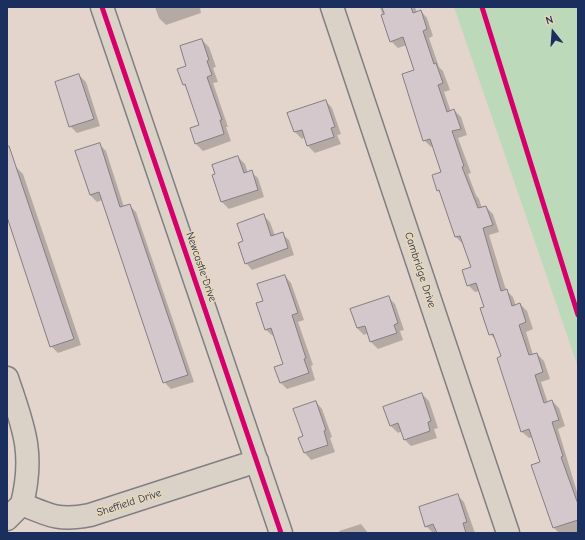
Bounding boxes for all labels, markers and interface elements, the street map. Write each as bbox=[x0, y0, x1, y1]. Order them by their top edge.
north arrow bbox=[533, 12, 573, 52]
text: N bbox=[544, 13, 555, 27]
street label: Newcastle Drive bbox=[183, 230, 219, 304]
street label: Cambridge Drive bbox=[402, 230, 438, 310]
street label: Sheffield Drive bbox=[95, 486, 163, 520]

